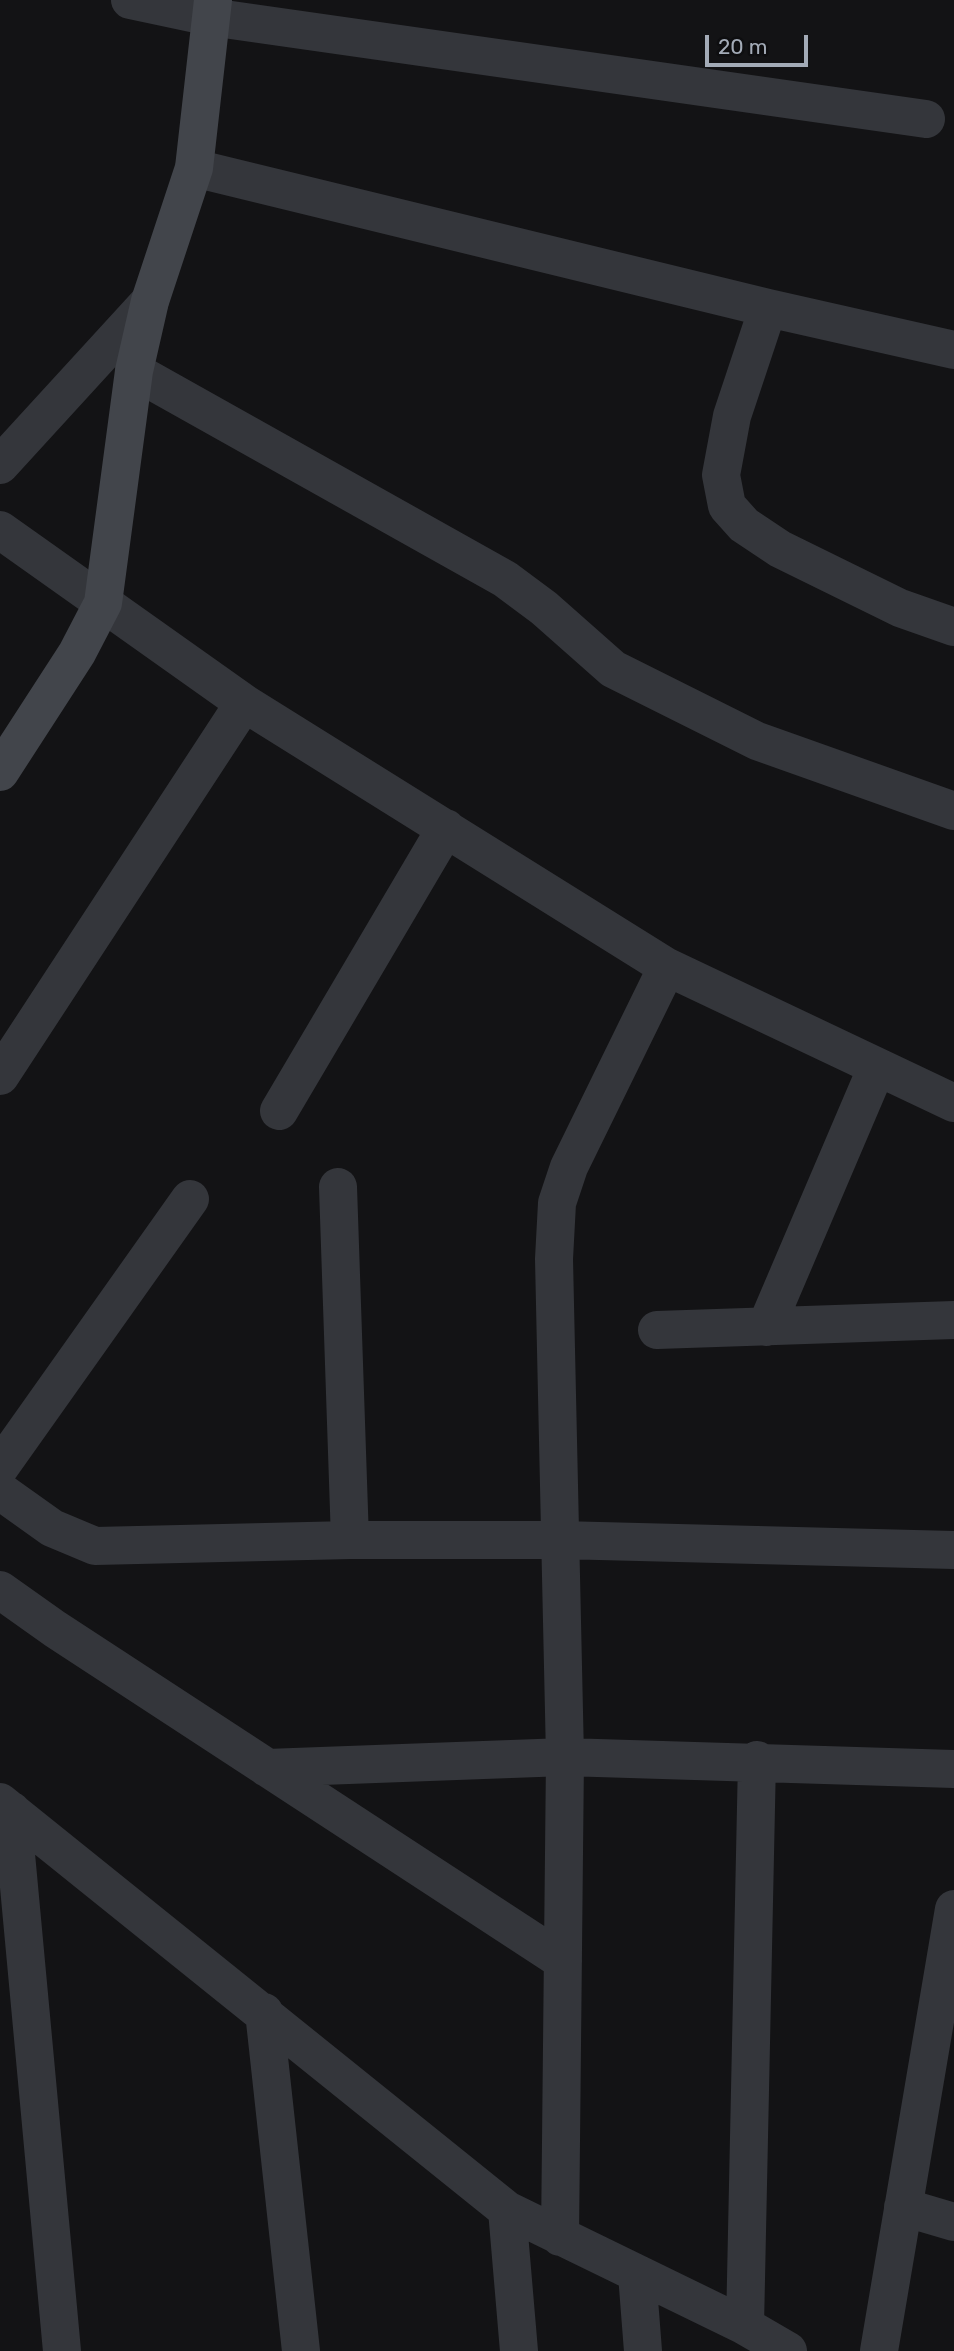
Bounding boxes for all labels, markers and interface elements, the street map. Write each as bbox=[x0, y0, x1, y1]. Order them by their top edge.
scale bar bbox=[709, 21, 812, 65]
text: 20 m bbox=[718, 34, 767, 59]

